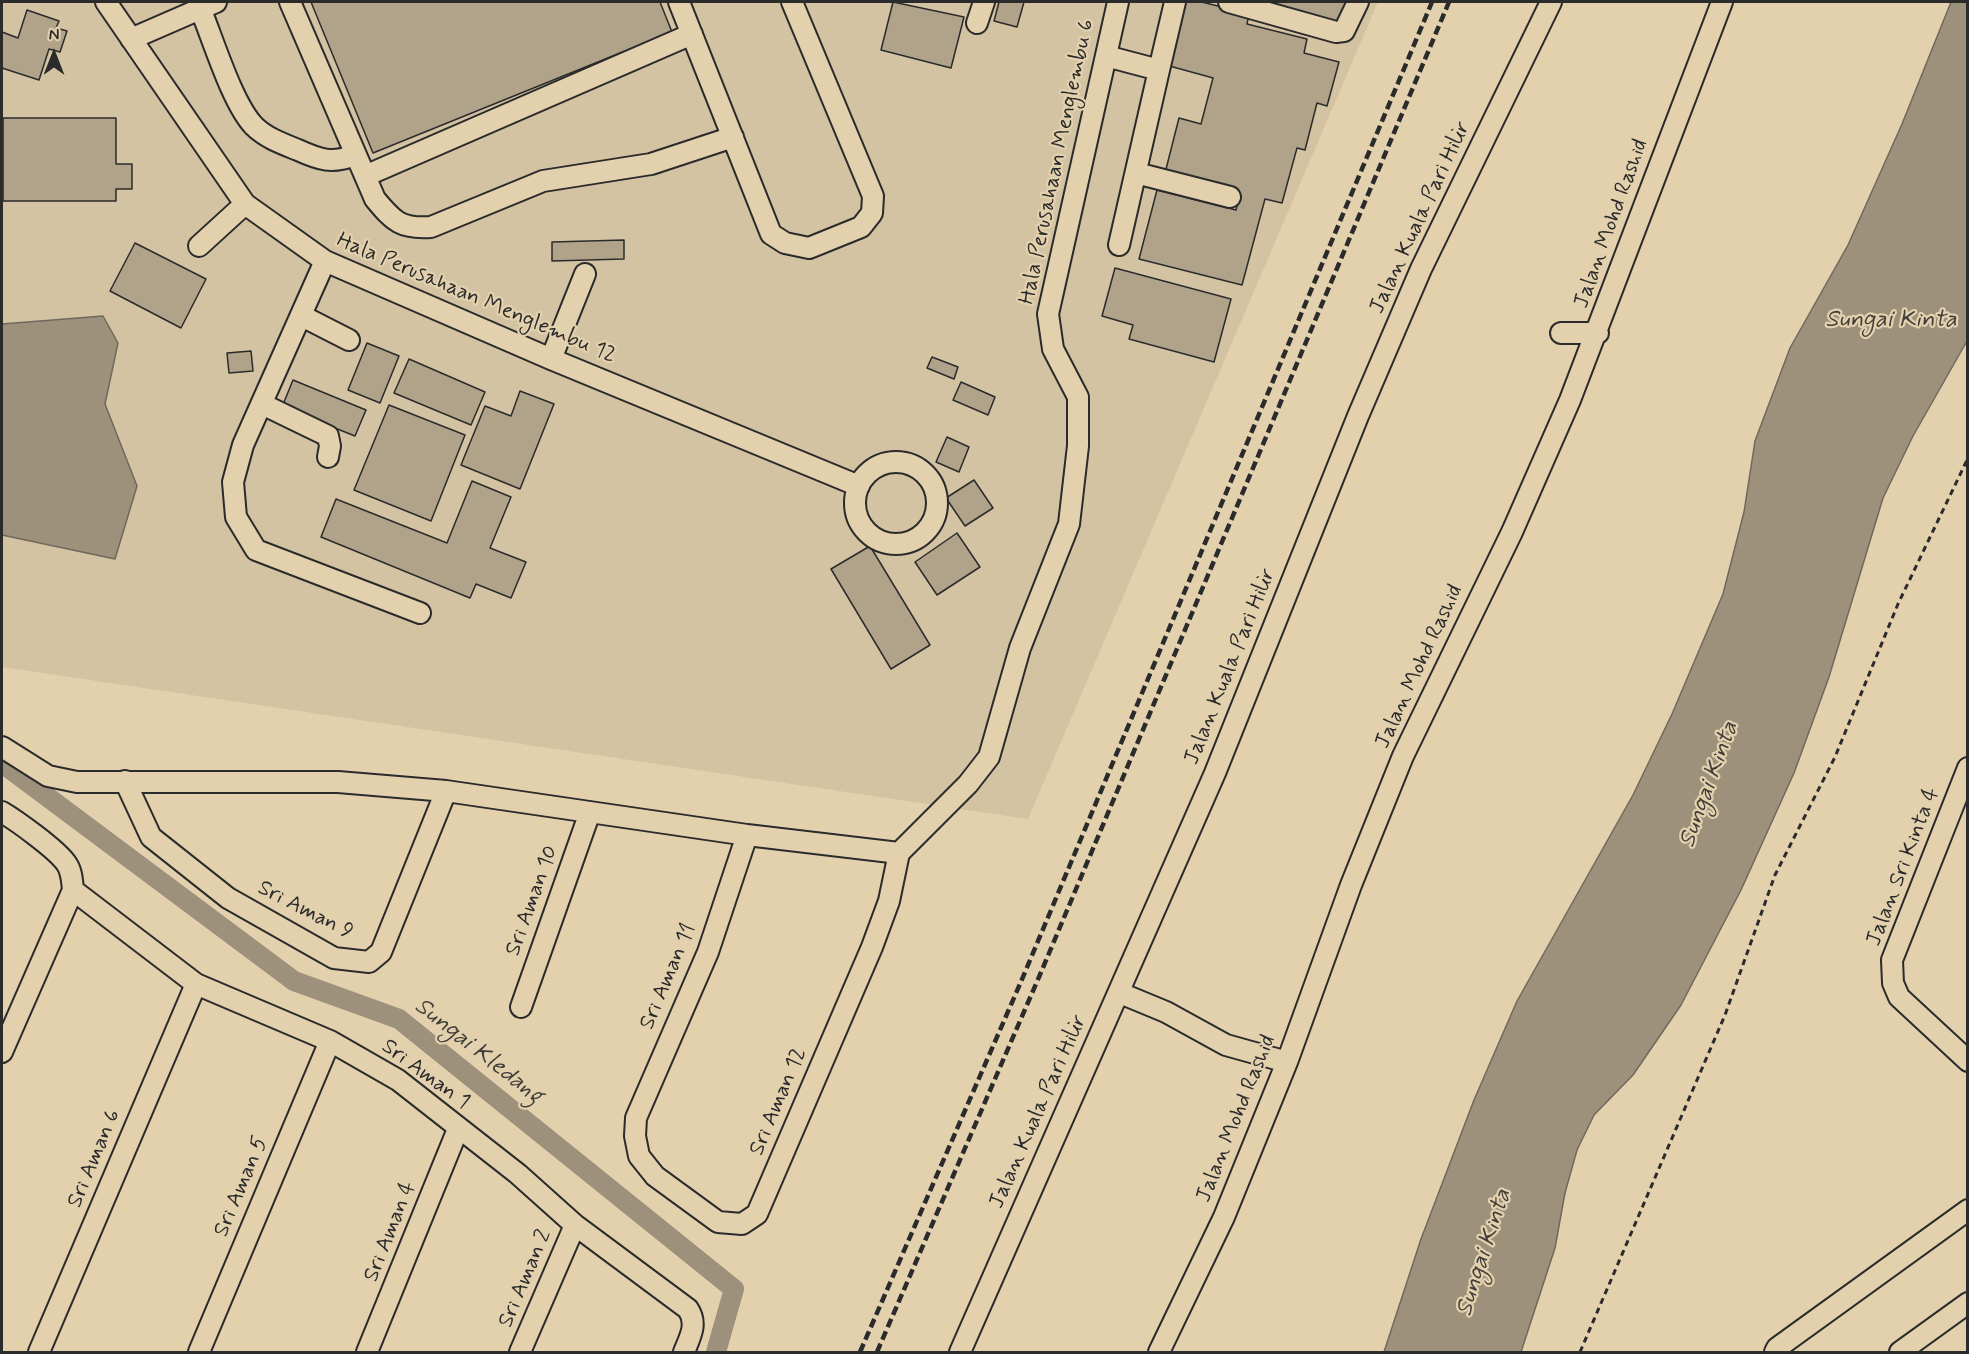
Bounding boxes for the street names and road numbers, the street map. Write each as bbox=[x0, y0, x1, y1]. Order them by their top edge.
street label: Hala Perusahaan Menglembu 6 bbox=[1015, 17, 1101, 307]
street label: Jalan Kuala Pari Hilir bbox=[1365, 118, 1477, 318]
street label: Jalan Mohd Rashid bbox=[1569, 136, 1655, 312]
street label: Hala Perusahaan Menglembu 12 bbox=[332, 228, 620, 370]
street label: Jalan Kuala Pari Hilir bbox=[1180, 565, 1282, 769]
street label: Jalan Mohd Rashid bbox=[1370, 581, 1470, 753]
street label: Jalan Sri Kinta 4 bbox=[1862, 784, 1946, 950]
street label: Sri Aman 10 bbox=[501, 842, 565, 960]
street label: Sri Aman 9 bbox=[253, 876, 357, 946]
street label: Sri Aman 11 bbox=[635, 920, 703, 1034]
street label: Jalan Kuala Pari Hilir bbox=[984, 1011, 1094, 1213]
street label: Jalan Mohd Rashid bbox=[1191, 1032, 1283, 1206]
street label: Sri Aman 1 bbox=[376, 1034, 474, 1116]
street label: Sri Aman 12 bbox=[744, 1044, 814, 1160]
street label: Sri Aman 6 bbox=[62, 1106, 128, 1212]
street label: Sri Aman 5 bbox=[209, 1133, 275, 1241]
street label: Sri Aman 4 bbox=[359, 1178, 423, 1286]
street label: Sri Aman 2 bbox=[494, 1226, 558, 1332]

